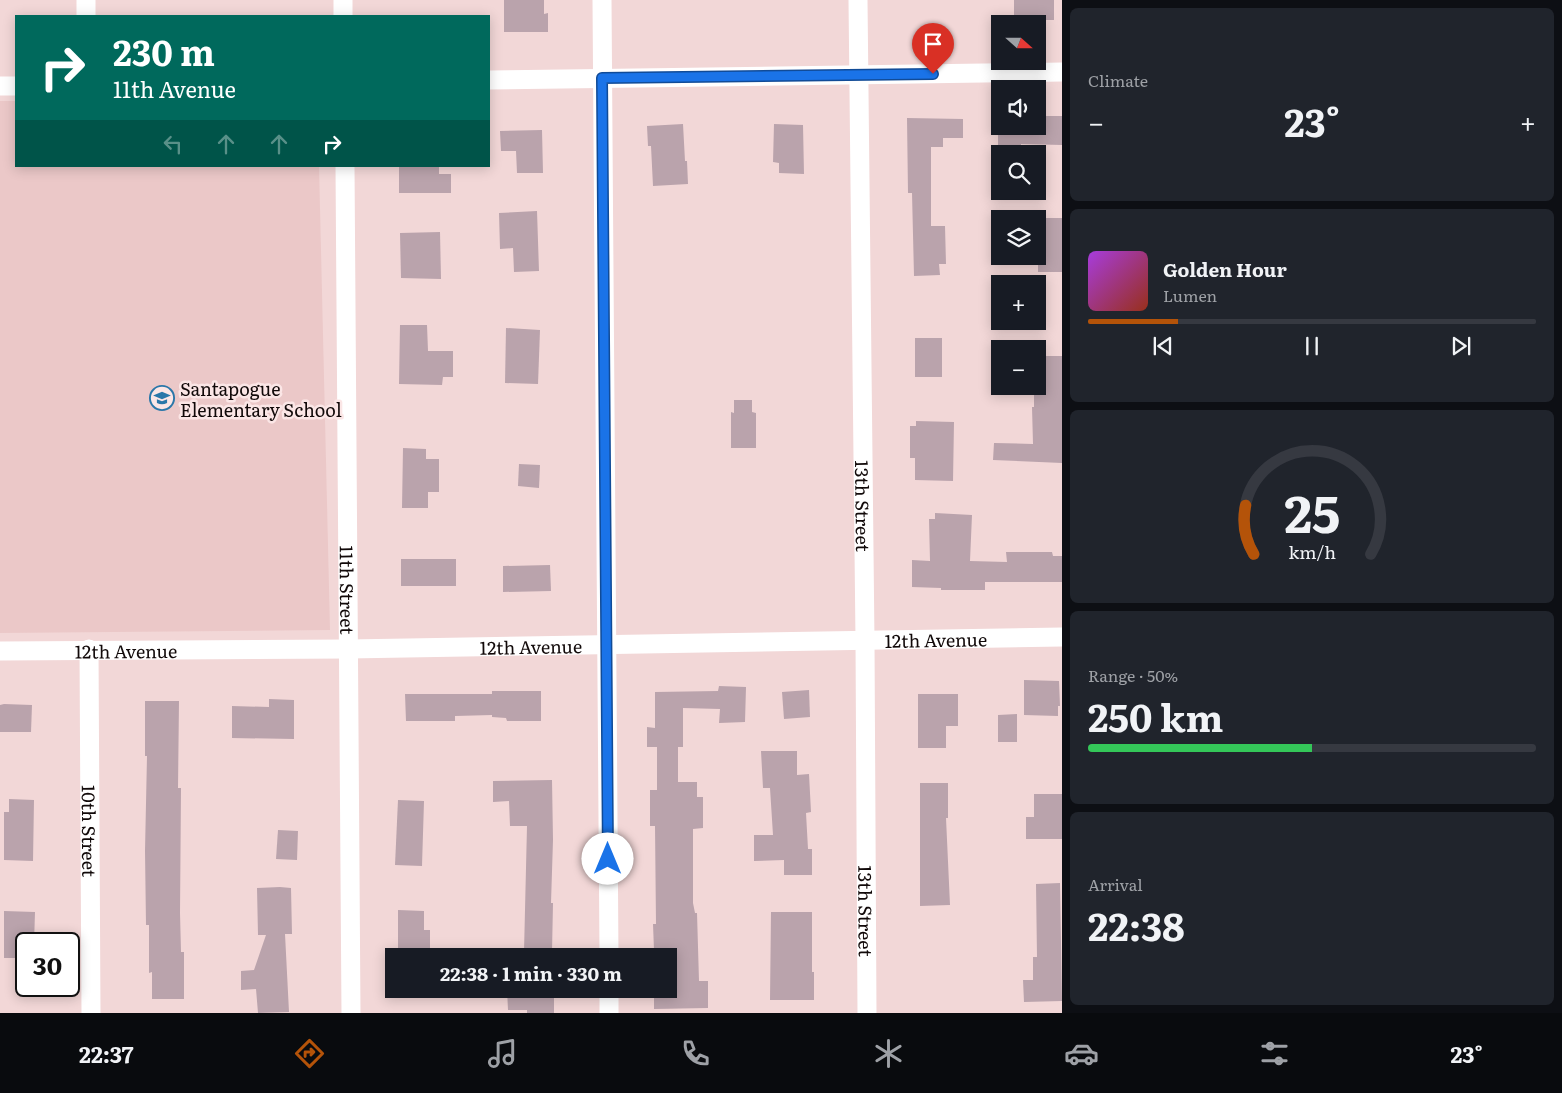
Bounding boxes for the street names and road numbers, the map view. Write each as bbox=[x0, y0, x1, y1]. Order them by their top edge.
street label: 13th Street bbox=[850, 460, 878, 553]
street label: 11th Street bbox=[334, 545, 362, 635]
street label: 12th Avenue bbox=[884, 625, 987, 653]
street label: 12th Avenue bbox=[479, 632, 582, 660]
street label: 12th Avenue bbox=[75, 636, 177, 664]
street label: 10th Street bbox=[76, 785, 104, 878]
street label: 13th Street bbox=[853, 865, 880, 957]

